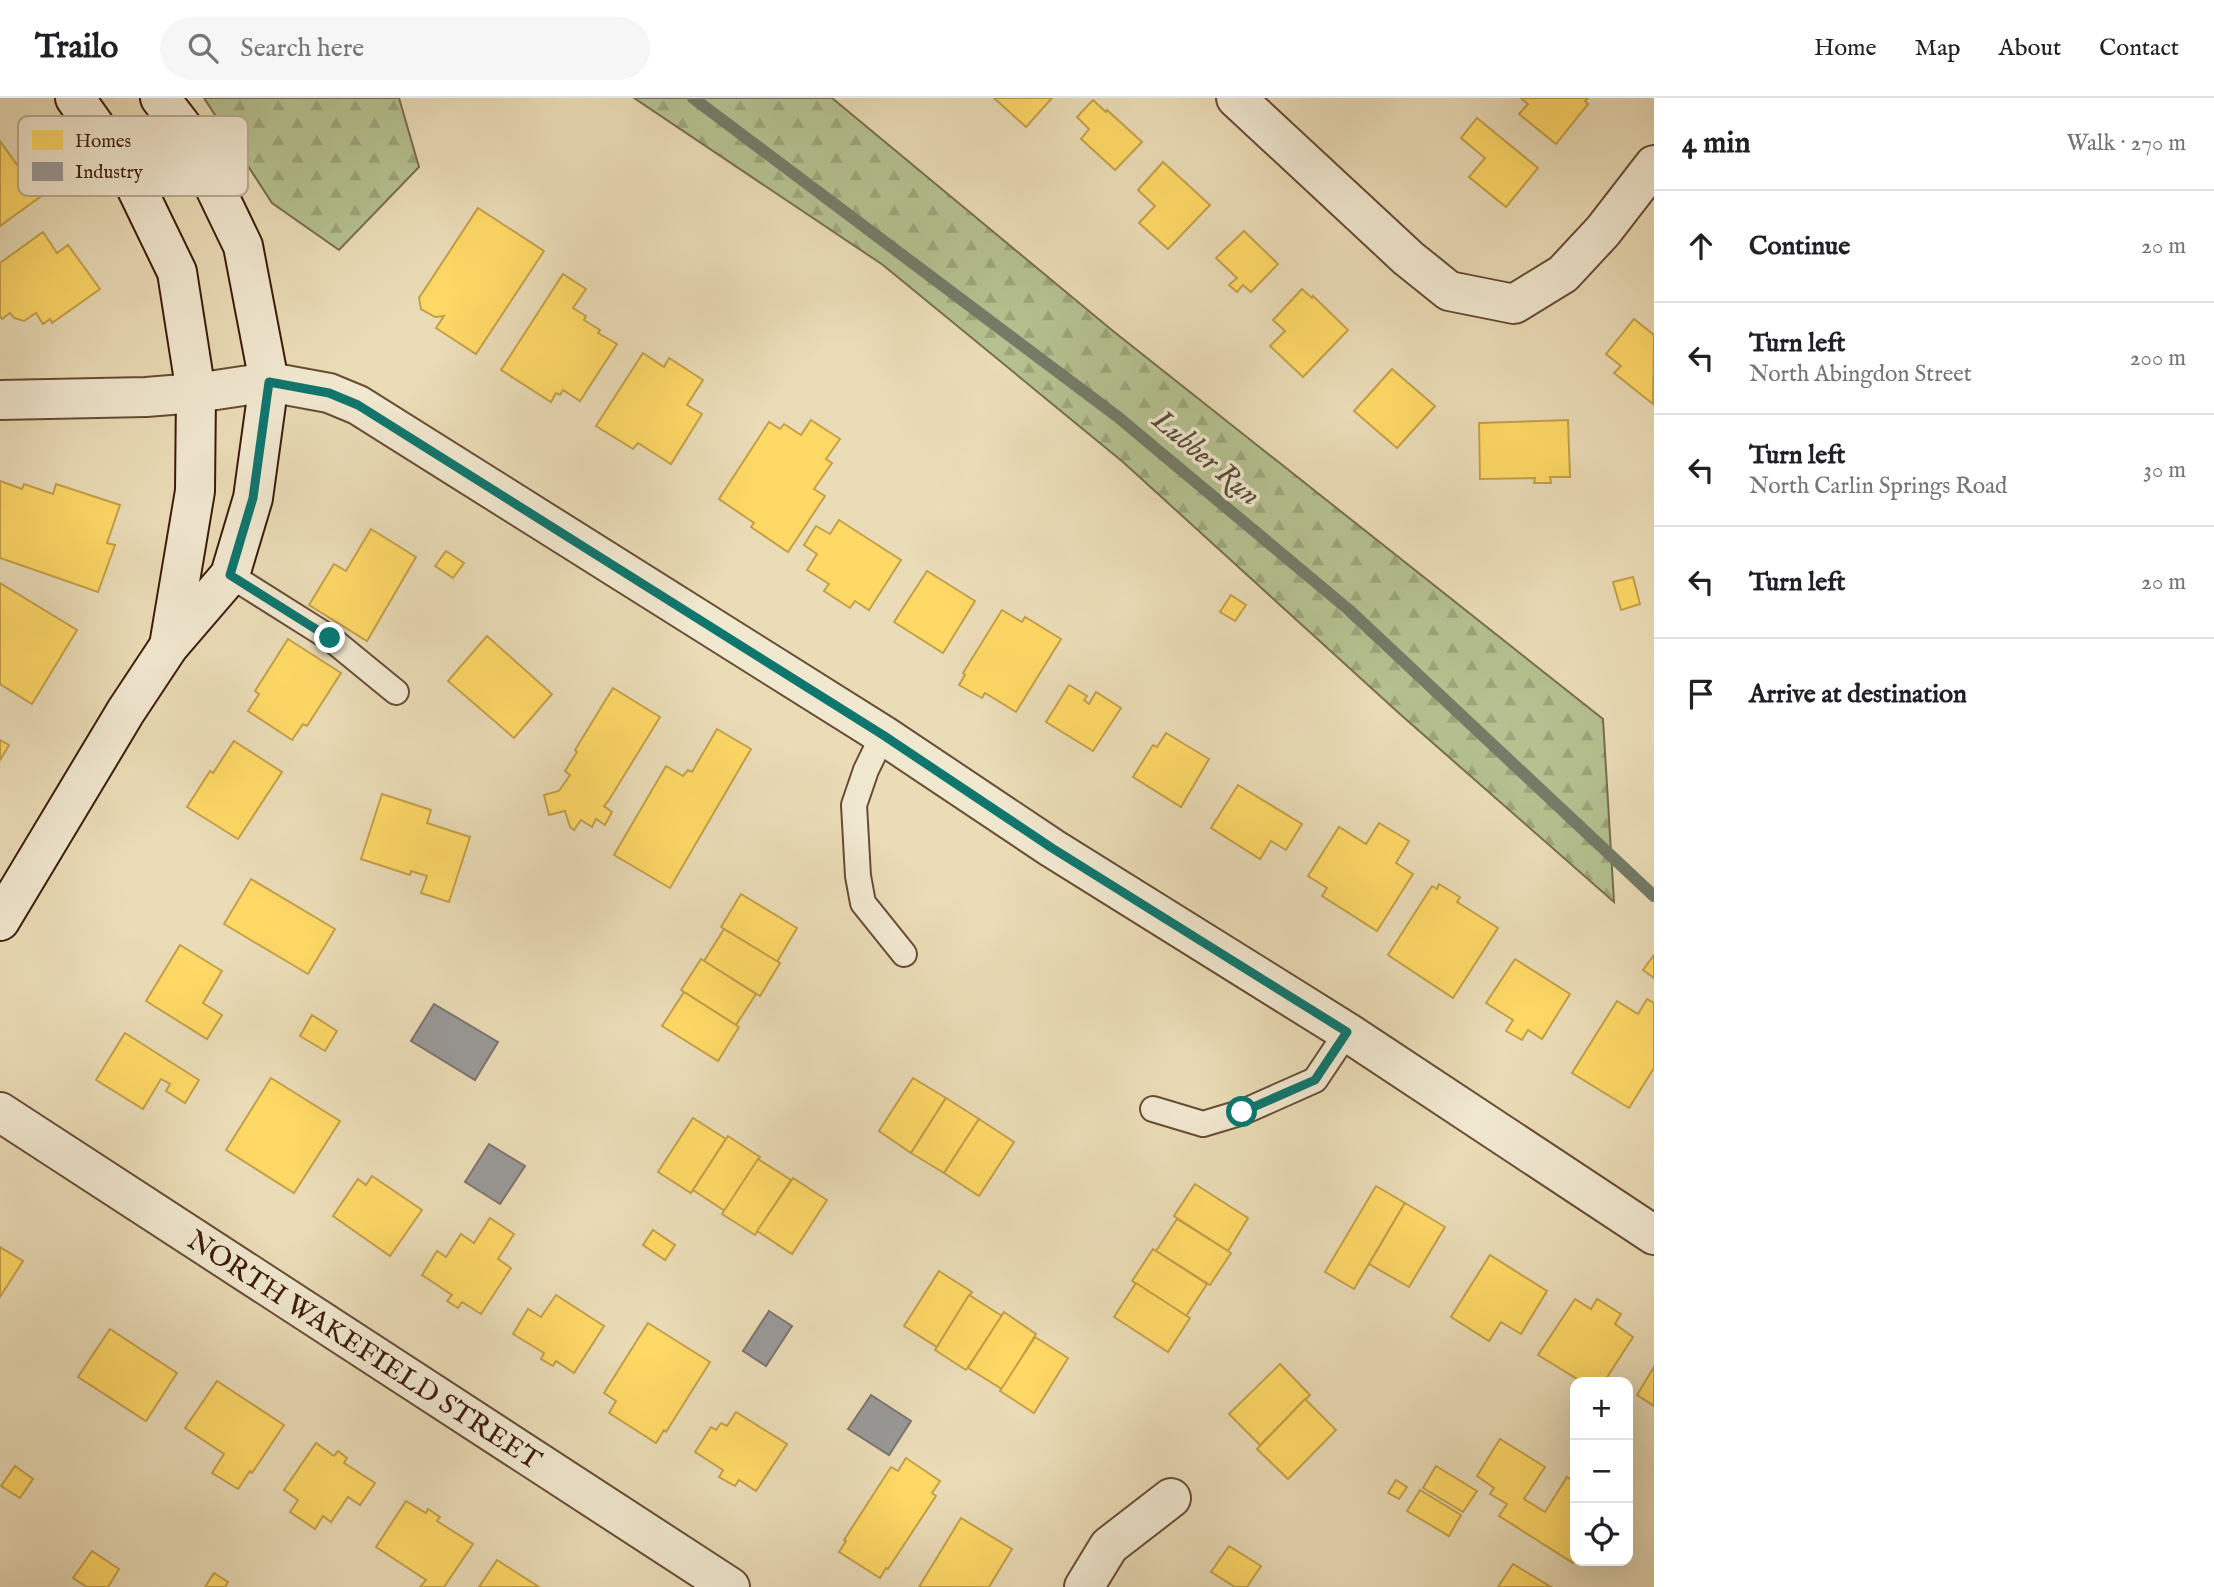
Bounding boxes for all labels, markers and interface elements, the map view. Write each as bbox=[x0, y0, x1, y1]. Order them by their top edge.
search box bbox=[160, 17, 650, 80]
text: Trailo bbox=[35, 27, 118, 69]
icon: search bbox=[184, 29, 222, 67]
text: Search here bbox=[240, 32, 364, 65]
text: Home bbox=[1814, 33, 1877, 64]
text: Map bbox=[1915, 33, 1961, 64]
text: About bbox=[1999, 33, 2061, 64]
text: Contact bbox=[2099, 33, 2179, 64]
legend bbox=[18, 116, 248, 196]
text: 4 min bbox=[1682, 125, 1750, 163]
text: Walk · 270 m bbox=[2066, 129, 2186, 158]
text: Homes bbox=[75, 130, 131, 154]
text: Industry bbox=[75, 161, 143, 185]
icon: ahead bbox=[1682, 227, 1720, 265]
text: Continue bbox=[1749, 230, 1850, 263]
text: 20 m bbox=[2141, 232, 2186, 261]
text: Turn left bbox=[1749, 327, 1846, 360]
icon: left bbox=[1682, 339, 1720, 377]
text: 200 m bbox=[2130, 344, 2186, 373]
text: North Abingdon Street bbox=[1749, 360, 1972, 389]
water label: Lubber Run bbox=[1143, 401, 1268, 515]
text: Turn left bbox=[1749, 439, 1846, 472]
icon: left bbox=[1682, 451, 1720, 489]
text: 30 m bbox=[2143, 456, 2186, 485]
text: North Carlin Springs Road bbox=[1749, 472, 2007, 501]
icon: left bbox=[1682, 563, 1720, 601]
text: Turn left bbox=[1749, 566, 1846, 599]
text: 20 m bbox=[2141, 568, 2186, 597]
route end bbox=[314, 622, 345, 653]
icon: arrive bbox=[1682, 675, 1720, 713]
text: Arrive at destination bbox=[1749, 678, 1967, 711]
route start bbox=[1226, 1096, 1257, 1127]
street label: NORTH WAKEFIELD STREET bbox=[180, 1223, 548, 1479]
map controls bbox=[1570, 1377, 1633, 1566]
button: + bbox=[1570, 1377, 1633, 1440]
button: − bbox=[1570, 1440, 1633, 1503]
button: locate bbox=[1570, 1503, 1633, 1566]

